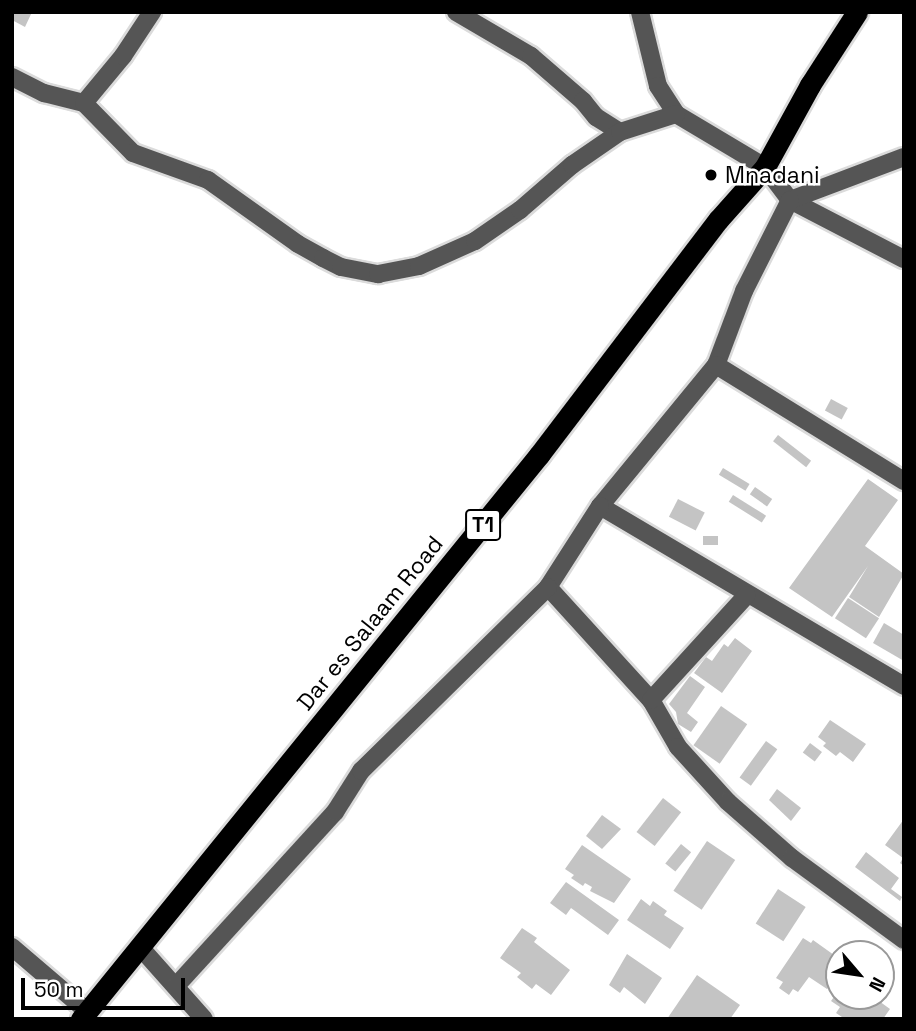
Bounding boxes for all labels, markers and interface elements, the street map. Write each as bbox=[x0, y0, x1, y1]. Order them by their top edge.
place label: Mnadani bbox=[725, 161, 820, 189]
marker: Mnadani bbox=[703, 167, 719, 183]
road number: T1 bbox=[464, 508, 502, 542]
street label: Dar es Salaam Road bbox=[291, 530, 449, 716]
north arrow bbox=[825, 940, 895, 1010]
scale bar bbox=[24, 964, 189, 1008]
text: N bbox=[863, 973, 891, 996]
text: 50 m bbox=[34, 976, 84, 1003]

